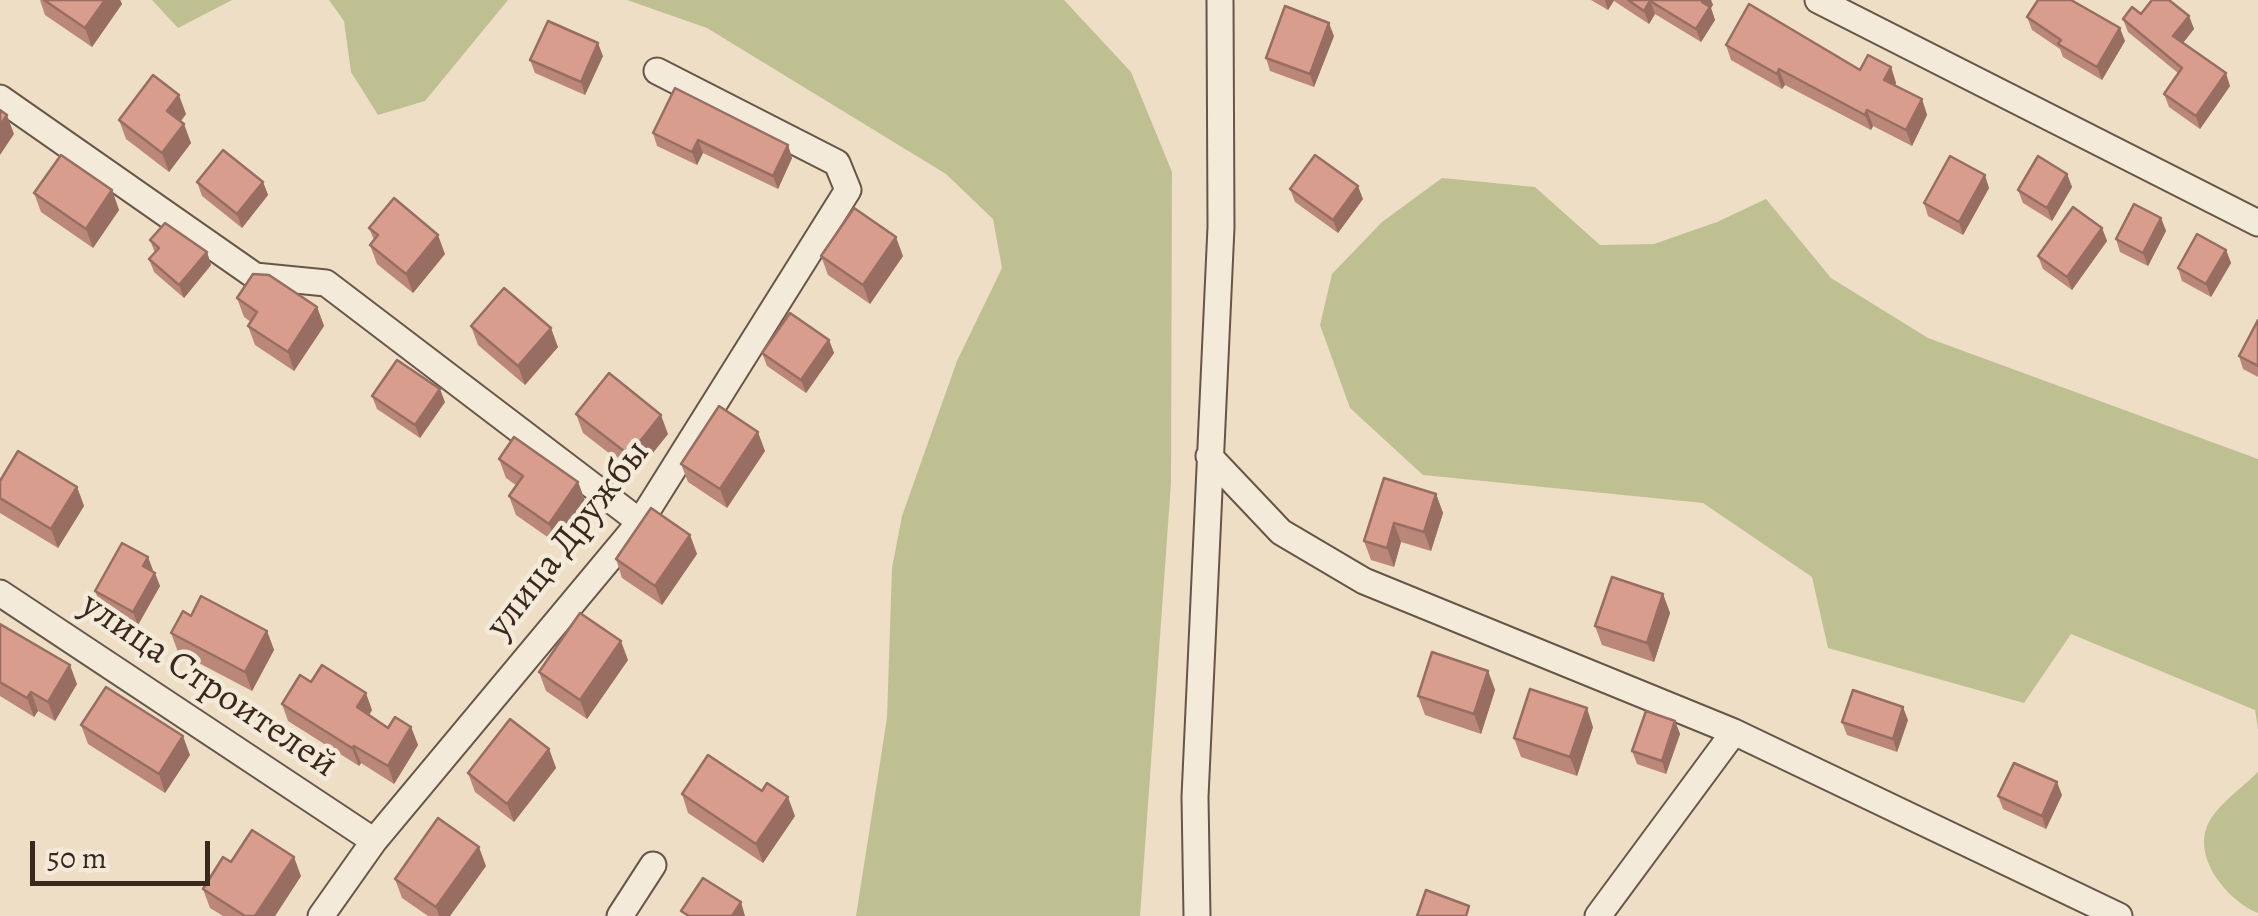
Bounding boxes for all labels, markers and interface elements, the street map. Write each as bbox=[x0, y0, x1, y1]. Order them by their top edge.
street label: улица Дружбы bbox=[477, 432, 661, 648]
street label: улица Строителей bbox=[71, 583, 345, 789]
scale bar bbox=[35, 821, 215, 883]
text: 50 m bbox=[47, 838, 107, 878]

